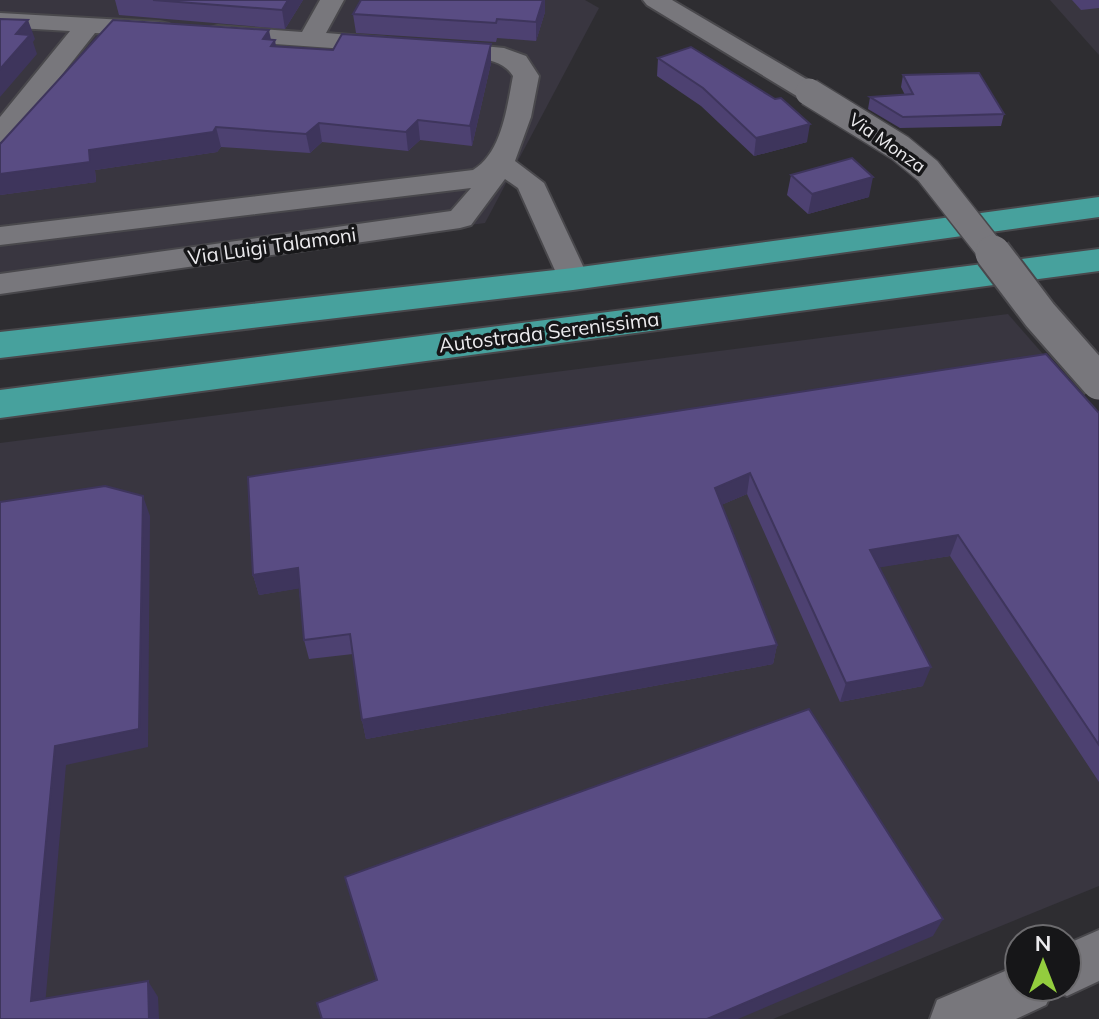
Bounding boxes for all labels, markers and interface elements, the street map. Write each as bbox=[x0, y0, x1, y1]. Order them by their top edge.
street label: Via Monza bbox=[844, 108, 930, 177]
street label: Via Luigi Talamoni bbox=[186, 221, 358, 270]
street label: Autostrada Serenissima bbox=[437, 306, 661, 357]
north arrow bbox=[1003, 923, 1083, 1003]
text: N bbox=[1035, 929, 1051, 957]

